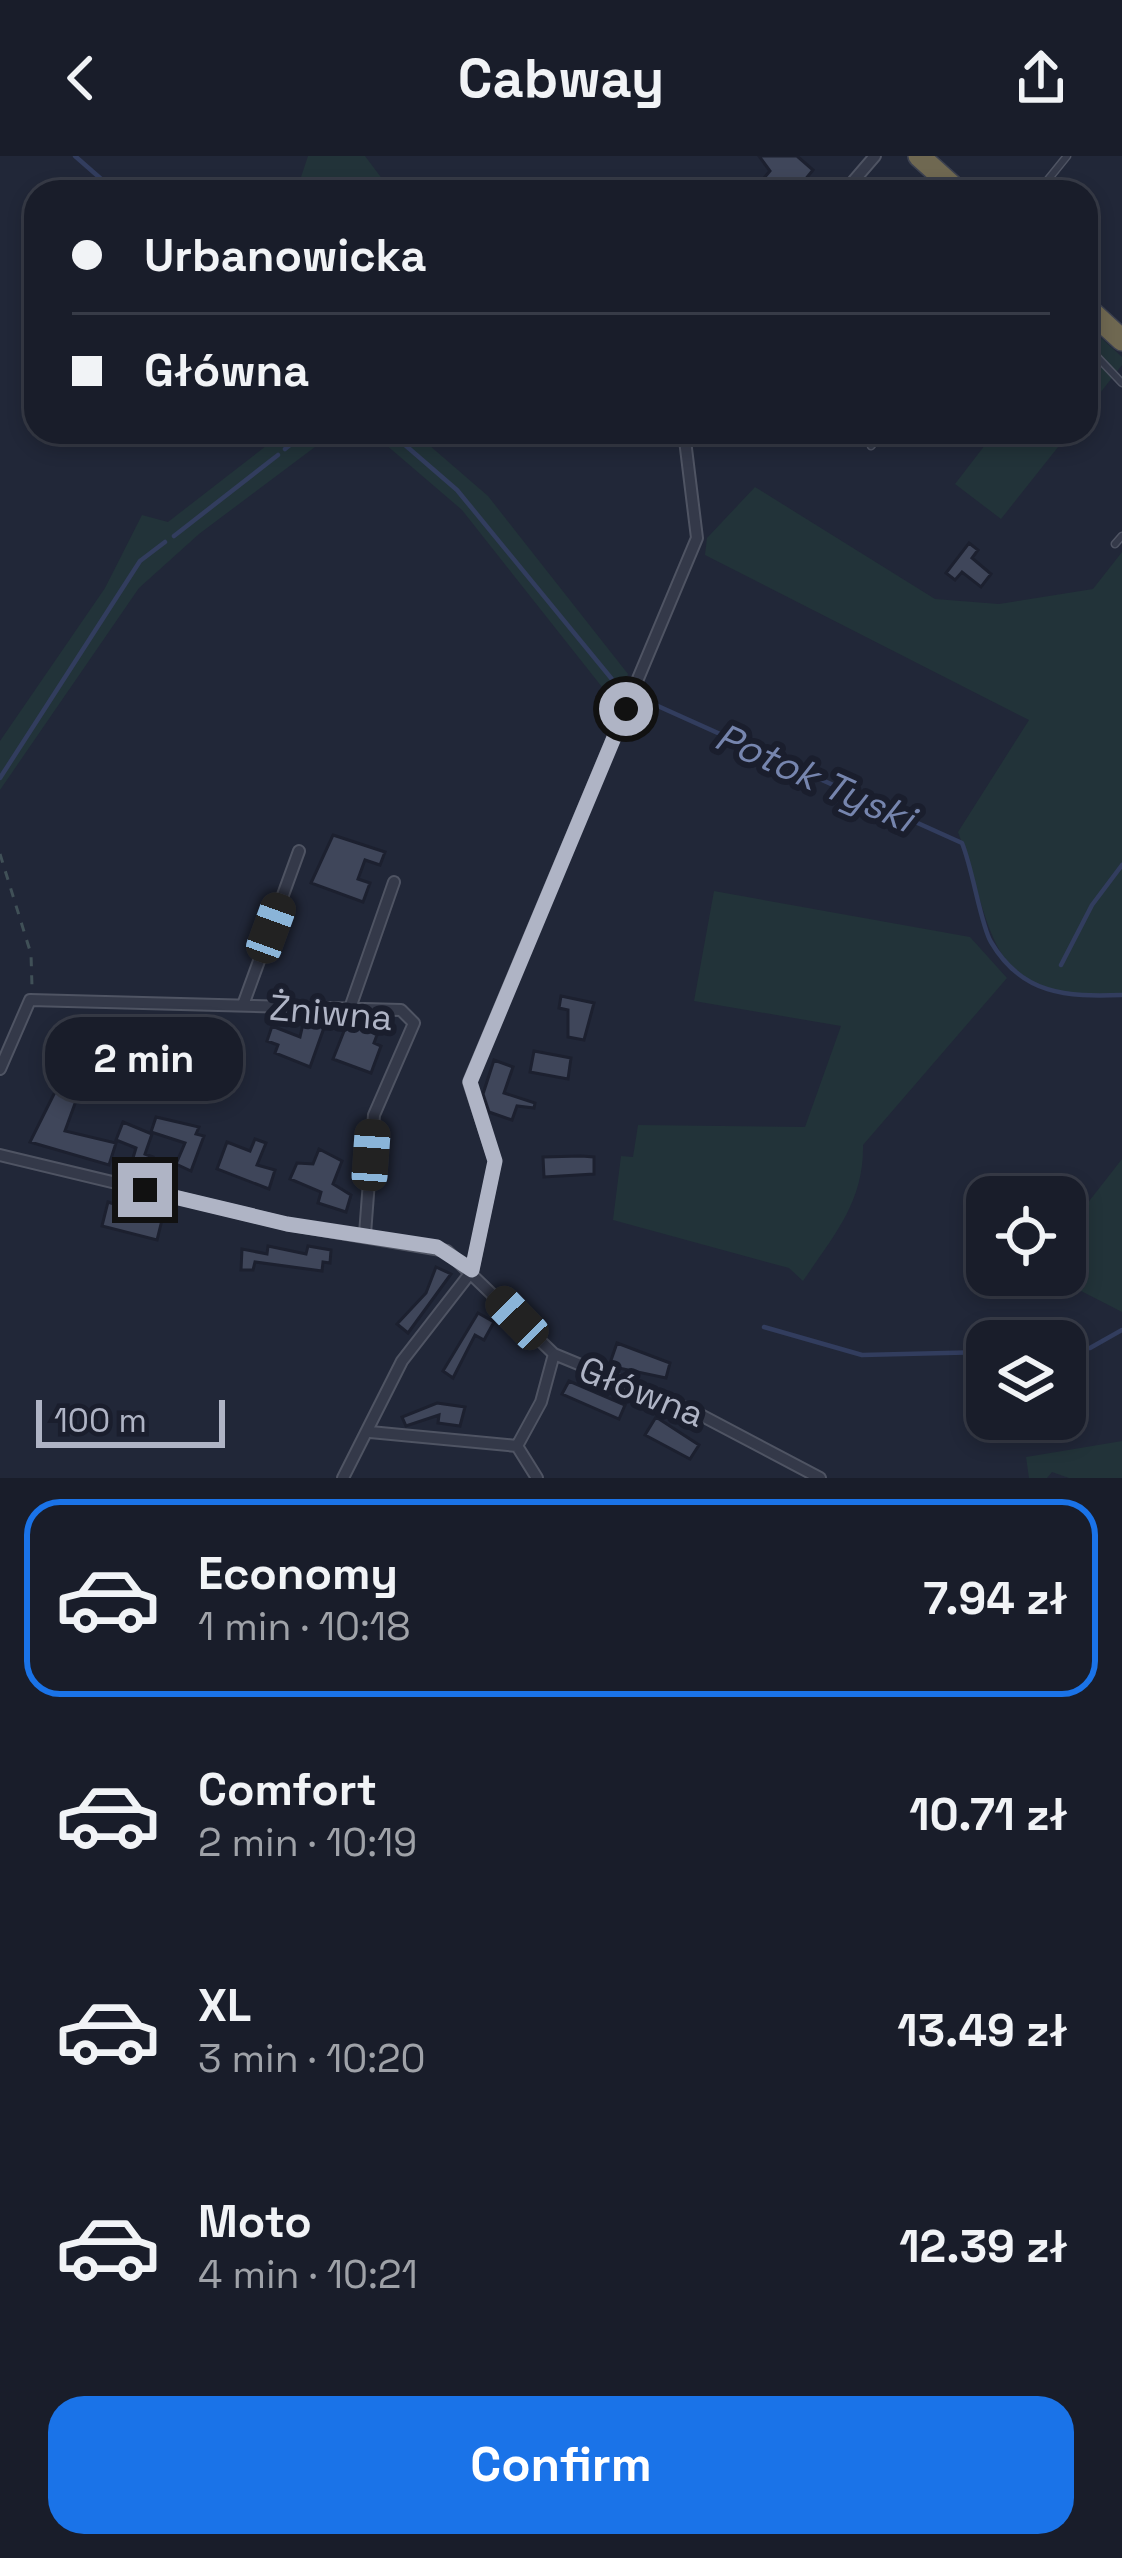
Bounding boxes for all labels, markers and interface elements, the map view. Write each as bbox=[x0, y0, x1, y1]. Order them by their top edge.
text: Cabway bbox=[458, 44, 664, 113]
icon: back bbox=[48, 45, 114, 111]
icon: share bbox=[1008, 45, 1074, 111]
text: Urbanowicka bbox=[144, 227, 427, 284]
text: Główna bbox=[144, 342, 309, 399]
route start bbox=[599, 682, 653, 736]
water label: Potok Tyski bbox=[708, 712, 926, 845]
car bbox=[242, 888, 300, 968]
street label: Żniwna bbox=[268, 985, 394, 1041]
callout: 2 min bbox=[46, 1016, 244, 1100]
text: 2 min bbox=[94, 1034, 194, 1083]
car bbox=[351, 1118, 391, 1192]
route end bbox=[118, 1163, 172, 1217]
map controls bbox=[966, 1176, 1086, 1440]
button: locate bbox=[966, 1176, 1086, 1296]
car bbox=[479, 1280, 555, 1356]
button: layers bbox=[966, 1320, 1086, 1440]
street label: Główna bbox=[572, 1346, 711, 1438]
scale bar bbox=[36, 1394, 225, 1447]
text: 100 m bbox=[54, 1400, 147, 1442]
icon: car bbox=[54, 1544, 162, 1652]
text: Economy bbox=[198, 1545, 398, 1602]
text: 7.94 zł bbox=[923, 1570, 1068, 1627]
text: 1 min · 10:18 bbox=[198, 1602, 410, 1651]
icon: car bbox=[54, 1760, 162, 1868]
text: Comfort bbox=[198, 1761, 377, 1818]
text: 10.71 zł bbox=[909, 1786, 1068, 1843]
text: 2 min · 10:19 bbox=[198, 1818, 417, 1867]
icon: car bbox=[54, 1976, 162, 2084]
text: XL bbox=[198, 1977, 251, 2034]
text: 13.49 zł bbox=[897, 2002, 1068, 2059]
text: 3 min · 10:20 bbox=[198, 2034, 426, 2083]
icon: car bbox=[54, 2192, 162, 2300]
text: Moto bbox=[198, 2193, 312, 2250]
text: 12.39 zł bbox=[899, 2218, 1068, 2275]
text: 4 min · 10:21 bbox=[198, 2250, 418, 2299]
button: Confirm bbox=[48, 2396, 1074, 2534]

